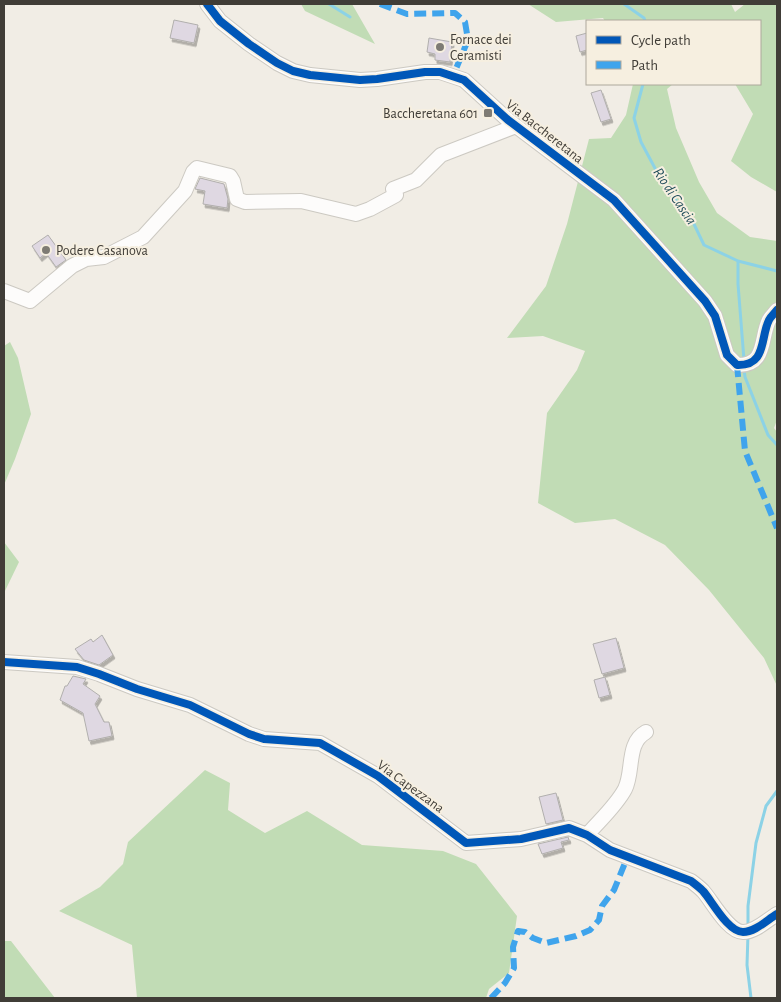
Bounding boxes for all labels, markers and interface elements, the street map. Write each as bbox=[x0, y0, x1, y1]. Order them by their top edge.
legend bbox=[586, 20, 761, 85]
place label: Fornace dei Ceramisti bbox=[450, 33, 512, 63]
text: Cycle path bbox=[631, 33, 691, 48]
marker: Fornace dei Ceramisti bbox=[434, 41, 446, 53]
text: Path bbox=[631, 58, 658, 73]
street label: Via Baccheretana bbox=[503, 97, 586, 167]
place label: Baccheretana 601 bbox=[383, 107, 478, 121]
marker: Baccheretana 601 bbox=[482, 107, 494, 119]
water label: Rio di Cascia bbox=[650, 165, 699, 227]
marker: Podere Casanova bbox=[40, 244, 52, 256]
place label: Podere Casanova bbox=[56, 244, 148, 258]
street label: Via Capezzana bbox=[374, 758, 447, 816]

